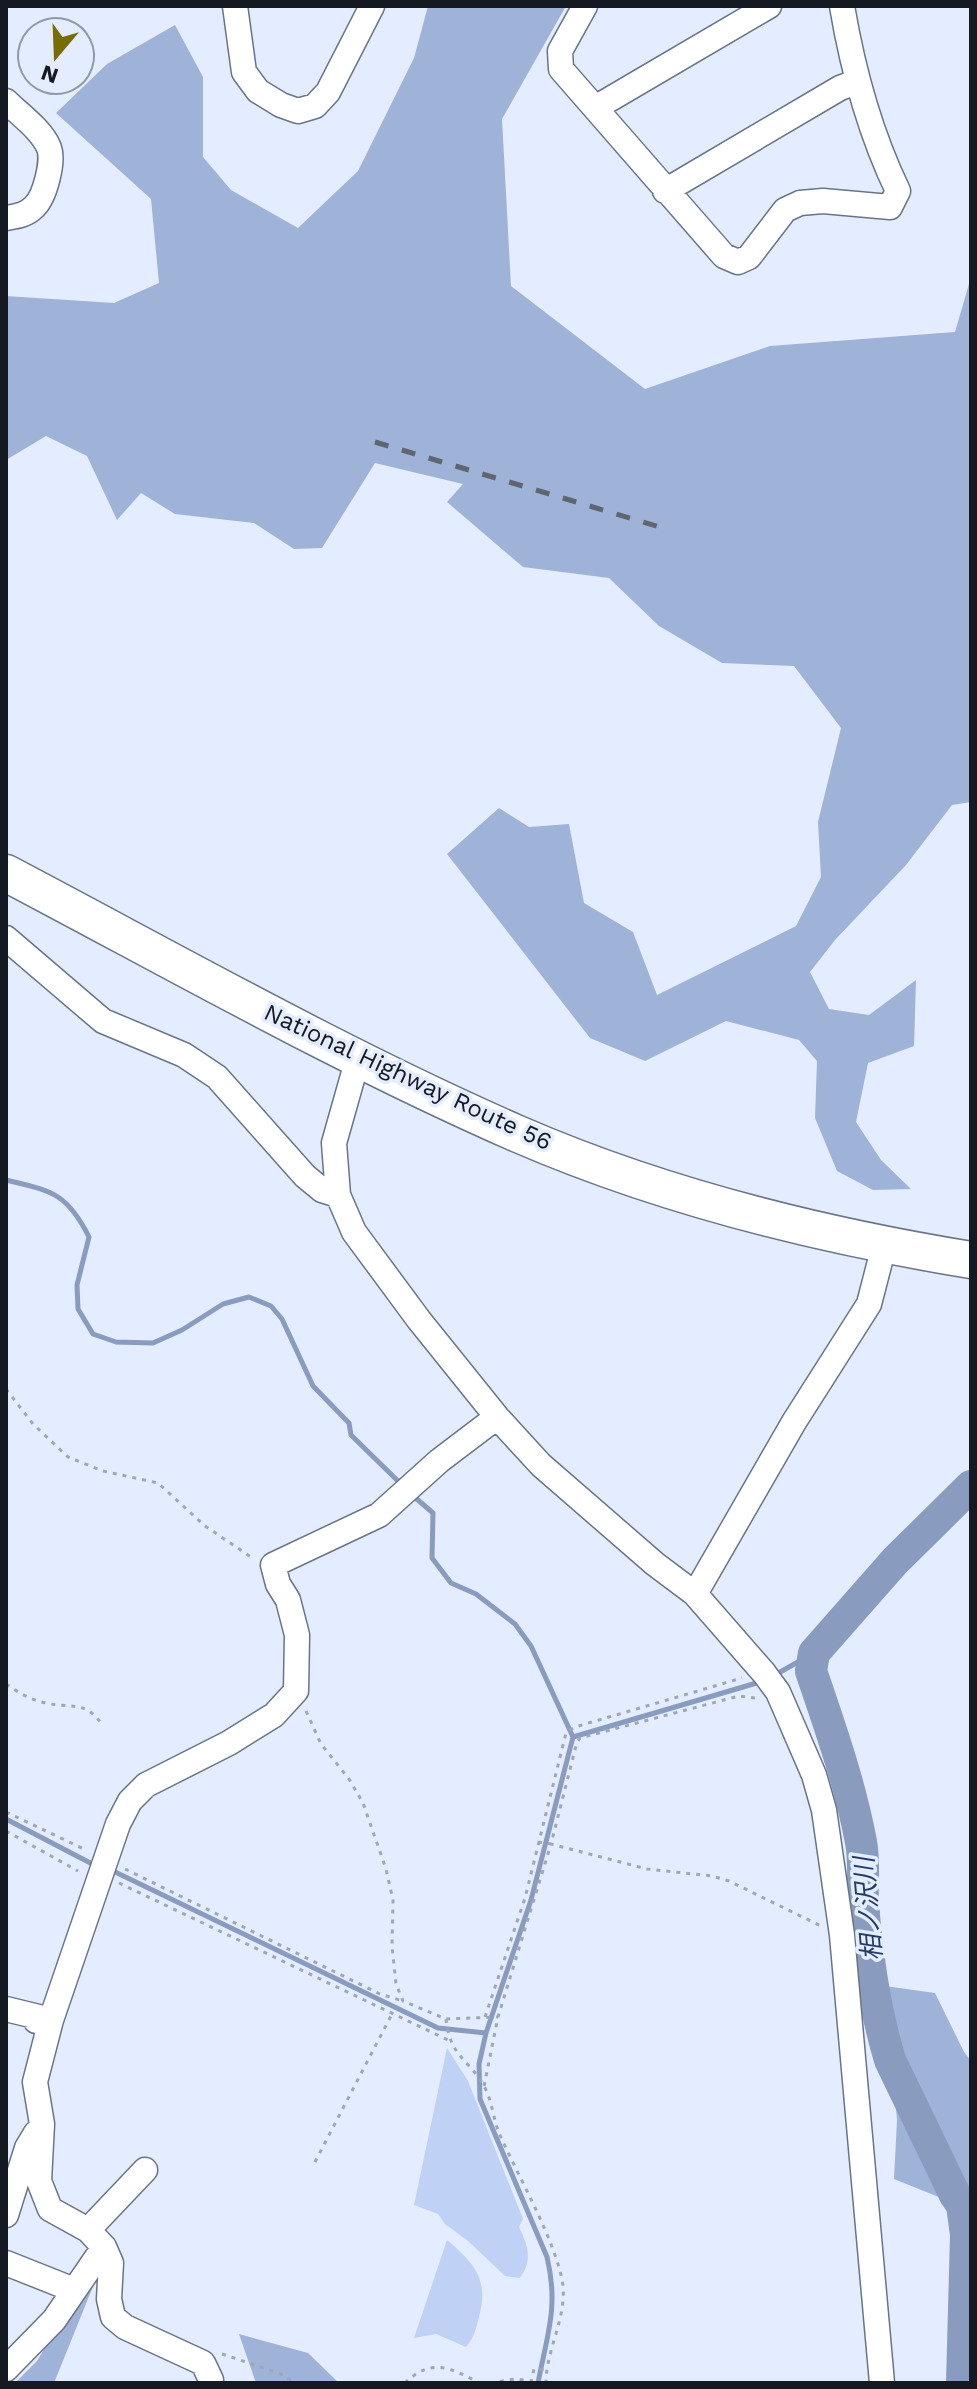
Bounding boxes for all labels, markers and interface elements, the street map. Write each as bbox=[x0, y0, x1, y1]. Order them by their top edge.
north arrow bbox=[16, 16, 96, 96]
text: N bbox=[38, 60, 61, 89]
street label: National Highway Route 56 bbox=[260, 998, 556, 1156]
water label: 相ノ沢川 bbox=[848, 1853, 887, 1962]

